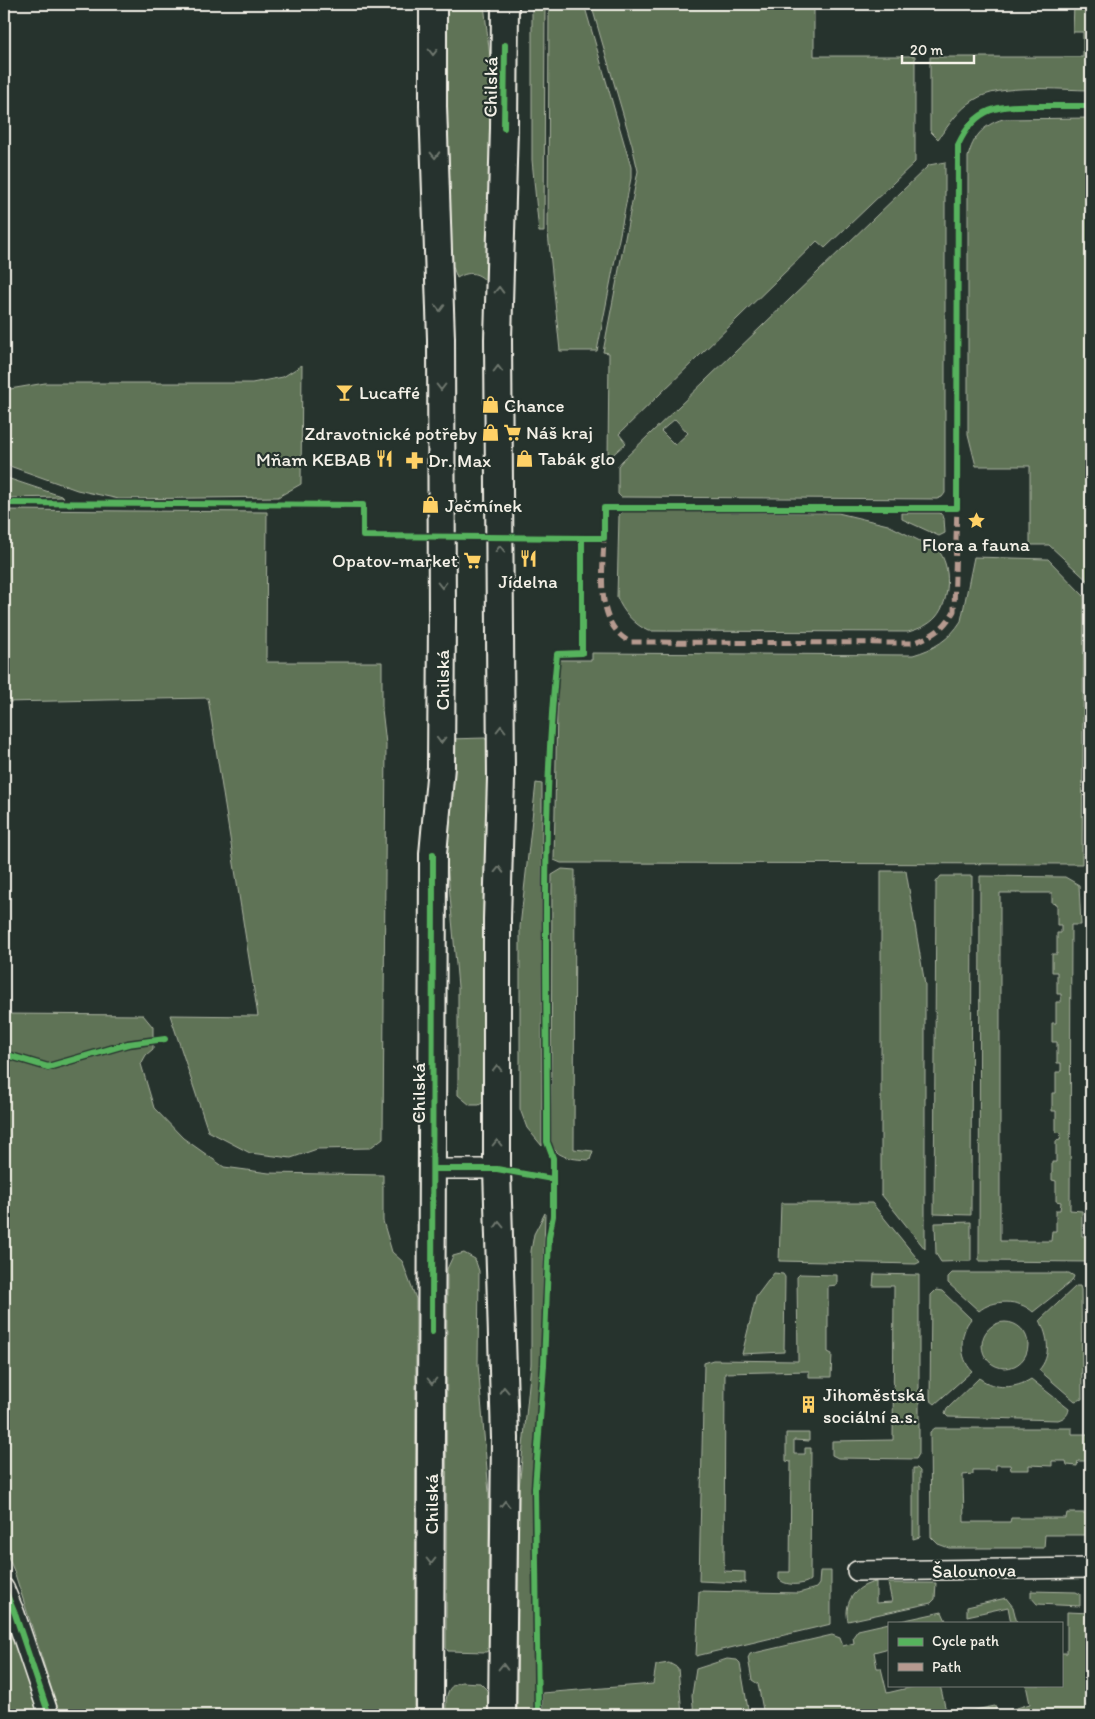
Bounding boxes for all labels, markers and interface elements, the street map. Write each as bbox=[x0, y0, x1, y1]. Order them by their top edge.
scale bar bbox=[902, 32, 975, 64]
text: 20 m bbox=[910, 41, 944, 59]
one-way arrow bbox=[428, 49, 438, 57]
street label: Chilská bbox=[478, 56, 503, 118]
one-way arrow bbox=[429, 151, 440, 159]
one-way arrow bbox=[494, 286, 504, 294]
one-way arrow bbox=[434, 305, 445, 313]
one-way arrow bbox=[493, 365, 503, 372]
place label: Lucaffé bbox=[359, 381, 420, 404]
bar icon: Lucaffé bbox=[335, 382, 355, 402]
one-way arrow bbox=[436, 384, 446, 391]
place label: Chance bbox=[504, 394, 564, 417]
shop icon: Chance bbox=[480, 395, 500, 415]
place label: Náš kraj bbox=[526, 421, 593, 444]
place label: Zdravotnické potřeby bbox=[304, 422, 477, 445]
supermarket icon: Náš kraj bbox=[502, 422, 522, 442]
shop icon: Zdravotnické potřeby bbox=[481, 423, 501, 443]
place label: Tabák glo bbox=[538, 447, 615, 470]
place label: Mňam KEBAB bbox=[256, 448, 371, 471]
shop icon: Tabák glo bbox=[514, 448, 534, 468]
restaurant icon: Mňam KEBAB bbox=[375, 449, 395, 469]
place label: Dr. Max bbox=[428, 449, 491, 472]
pharmacy icon: Dr. Max bbox=[404, 450, 424, 470]
place label: Ječmínek bbox=[445, 494, 522, 517]
shop icon: Ječmínek bbox=[421, 495, 441, 515]
place icon: Flora a fauna bbox=[966, 511, 986, 531]
place label: Flora a fauna bbox=[922, 533, 1030, 556]
one-way arrow bbox=[495, 545, 505, 552]
restaurant icon: Jídelna bbox=[518, 548, 538, 568]
place label: Opatov-market bbox=[332, 549, 458, 572]
supermarket icon: Opatov-market bbox=[462, 550, 482, 570]
place label: Jídelna bbox=[498, 570, 558, 593]
one-way arrow bbox=[437, 581, 447, 589]
street label: Chilská bbox=[431, 649, 454, 710]
one-way arrow bbox=[496, 725, 506, 732]
one-way arrow bbox=[436, 736, 446, 744]
one-way arrow bbox=[494, 866, 504, 874]
street label: Chilská bbox=[407, 1062, 430, 1123]
one-way arrow bbox=[492, 1064, 502, 1072]
one-way arrow bbox=[492, 1139, 502, 1146]
one-way arrow bbox=[493, 1220, 504, 1228]
one-way arrow bbox=[427, 1377, 437, 1385]
place label: Jihoměstská sociální a.s. bbox=[823, 1383, 925, 1428]
one-way arrow bbox=[499, 1385, 509, 1393]
building icon: Jihoměstská sociální a.s. bbox=[799, 1395, 819, 1415]
street label: Chilská bbox=[420, 1473, 443, 1534]
one-way arrow bbox=[500, 1500, 510, 1508]
one-way arrow bbox=[426, 1557, 436, 1565]
street label: Šalounova bbox=[932, 1558, 1016, 1583]
legend bbox=[888, 1622, 1062, 1686]
text: Cycle path bbox=[932, 1632, 999, 1650]
text: Path bbox=[932, 1658, 961, 1676]
one-way arrow bbox=[498, 1662, 509, 1670]

